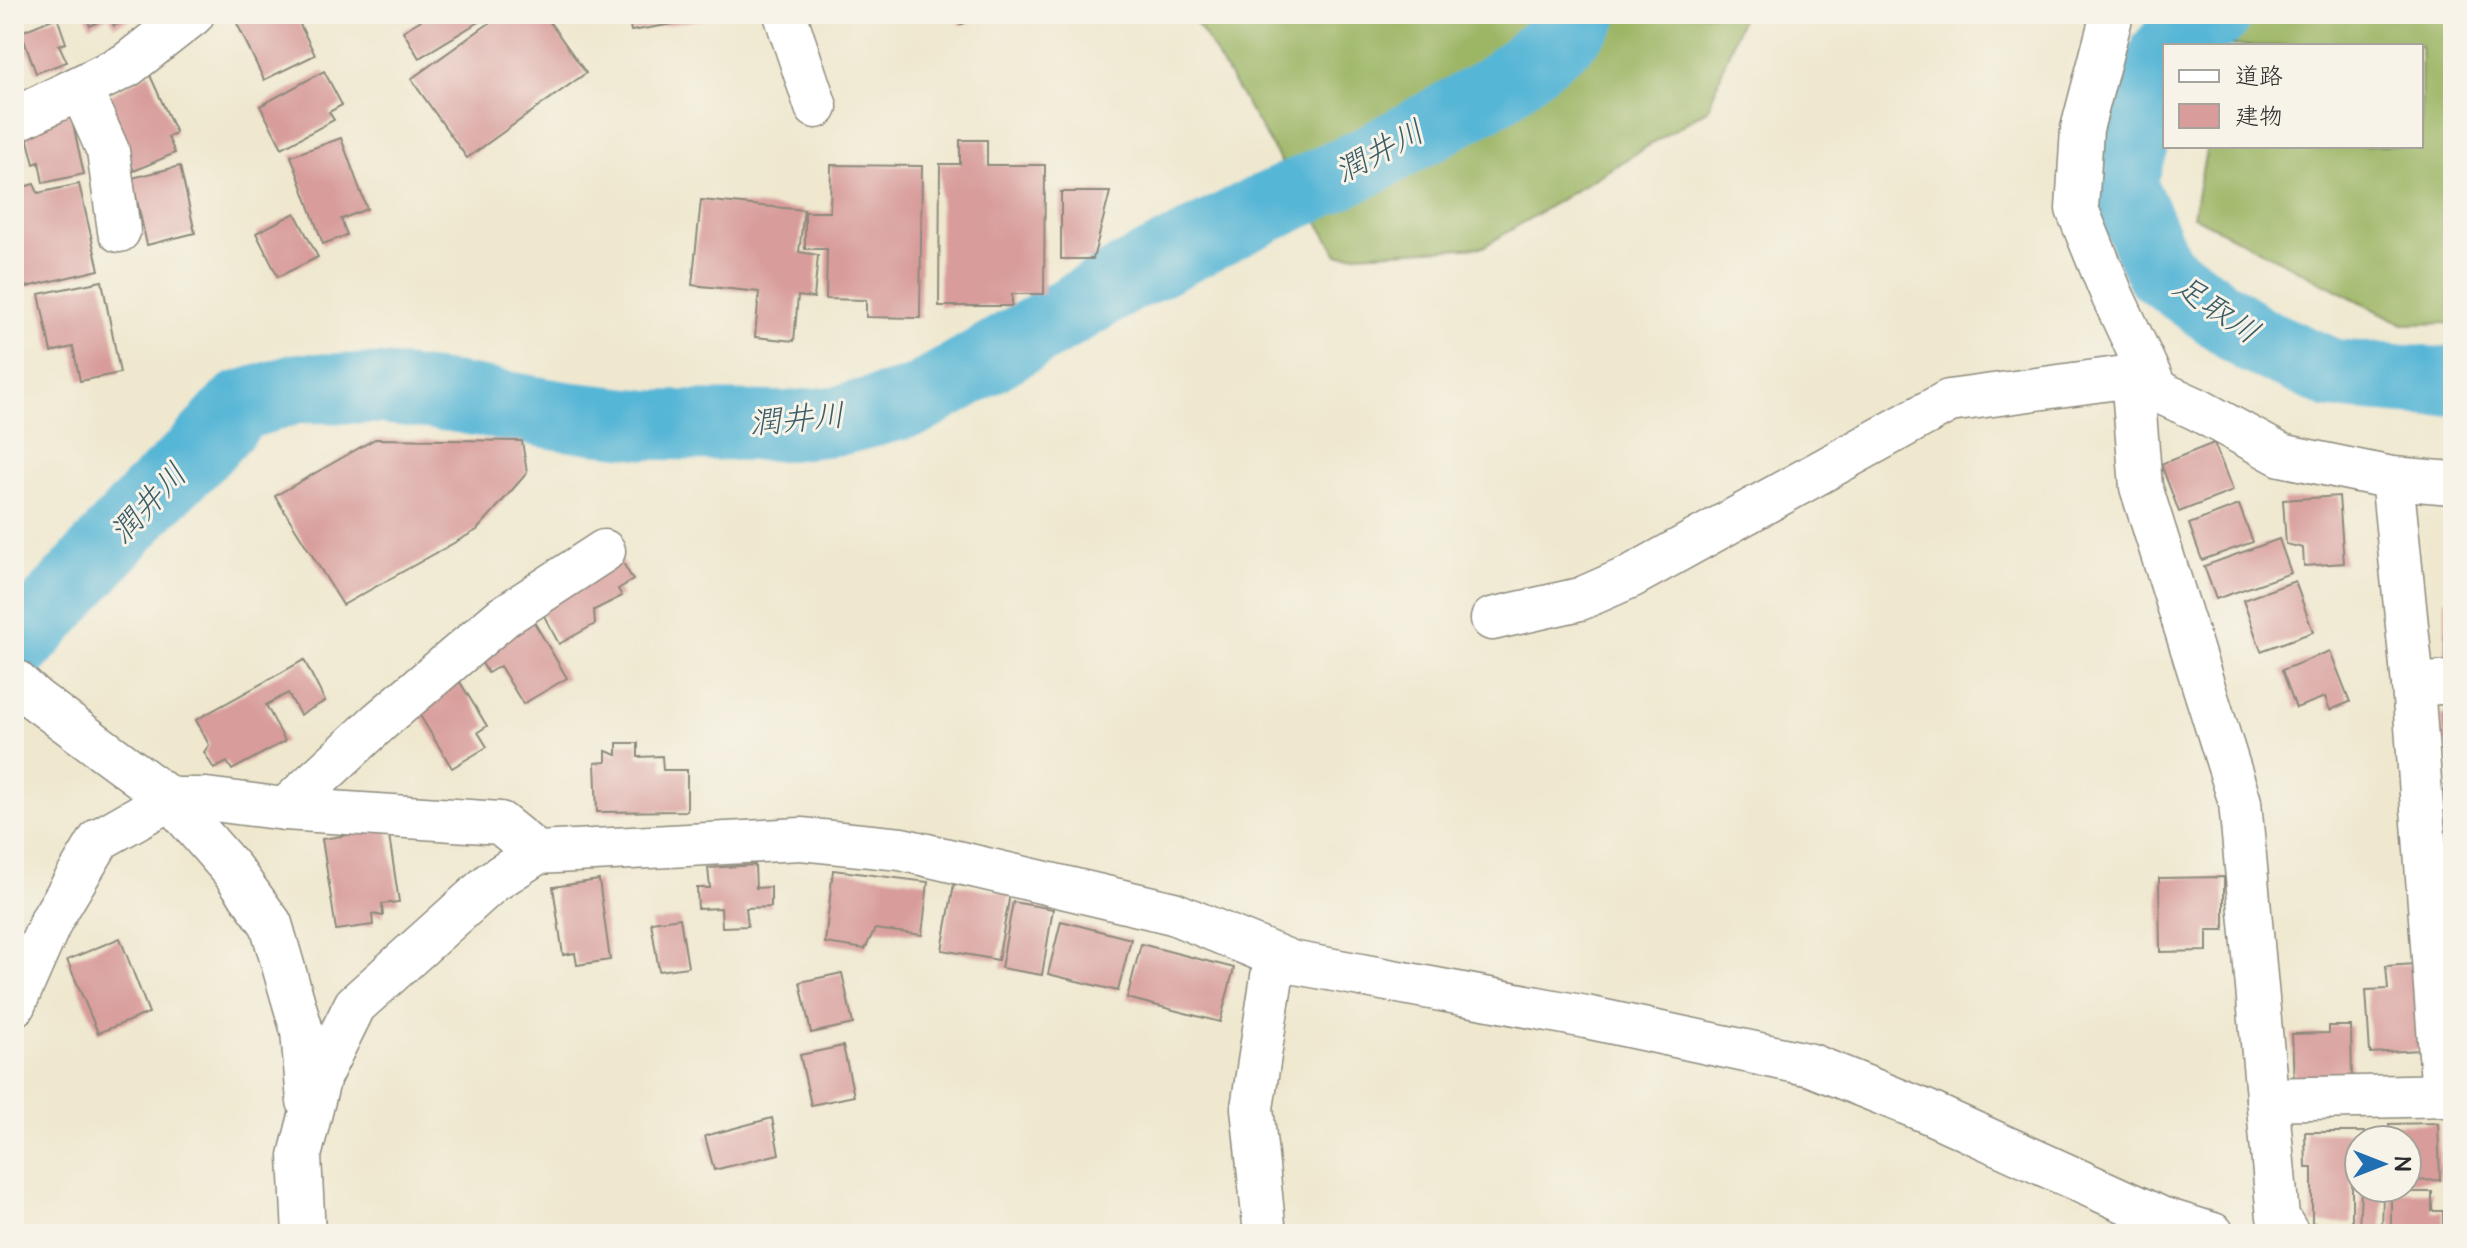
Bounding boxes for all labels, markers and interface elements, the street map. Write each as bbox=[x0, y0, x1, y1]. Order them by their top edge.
legend bbox=[2163, 44, 2423, 148]
text: 道路 bbox=[2235, 60, 2283, 94]
text: 建物 bbox=[2235, 100, 2283, 134]
water label: 潤井川 bbox=[1327, 110, 1433, 194]
water label: 足取川 bbox=[2164, 265, 2268, 355]
water label: 潤井川 bbox=[747, 393, 847, 447]
water label: 潤井川 bbox=[100, 454, 198, 554]
north arrow bbox=[2343, 1124, 2423, 1204]
text: N bbox=[2386, 1157, 2417, 1171]

